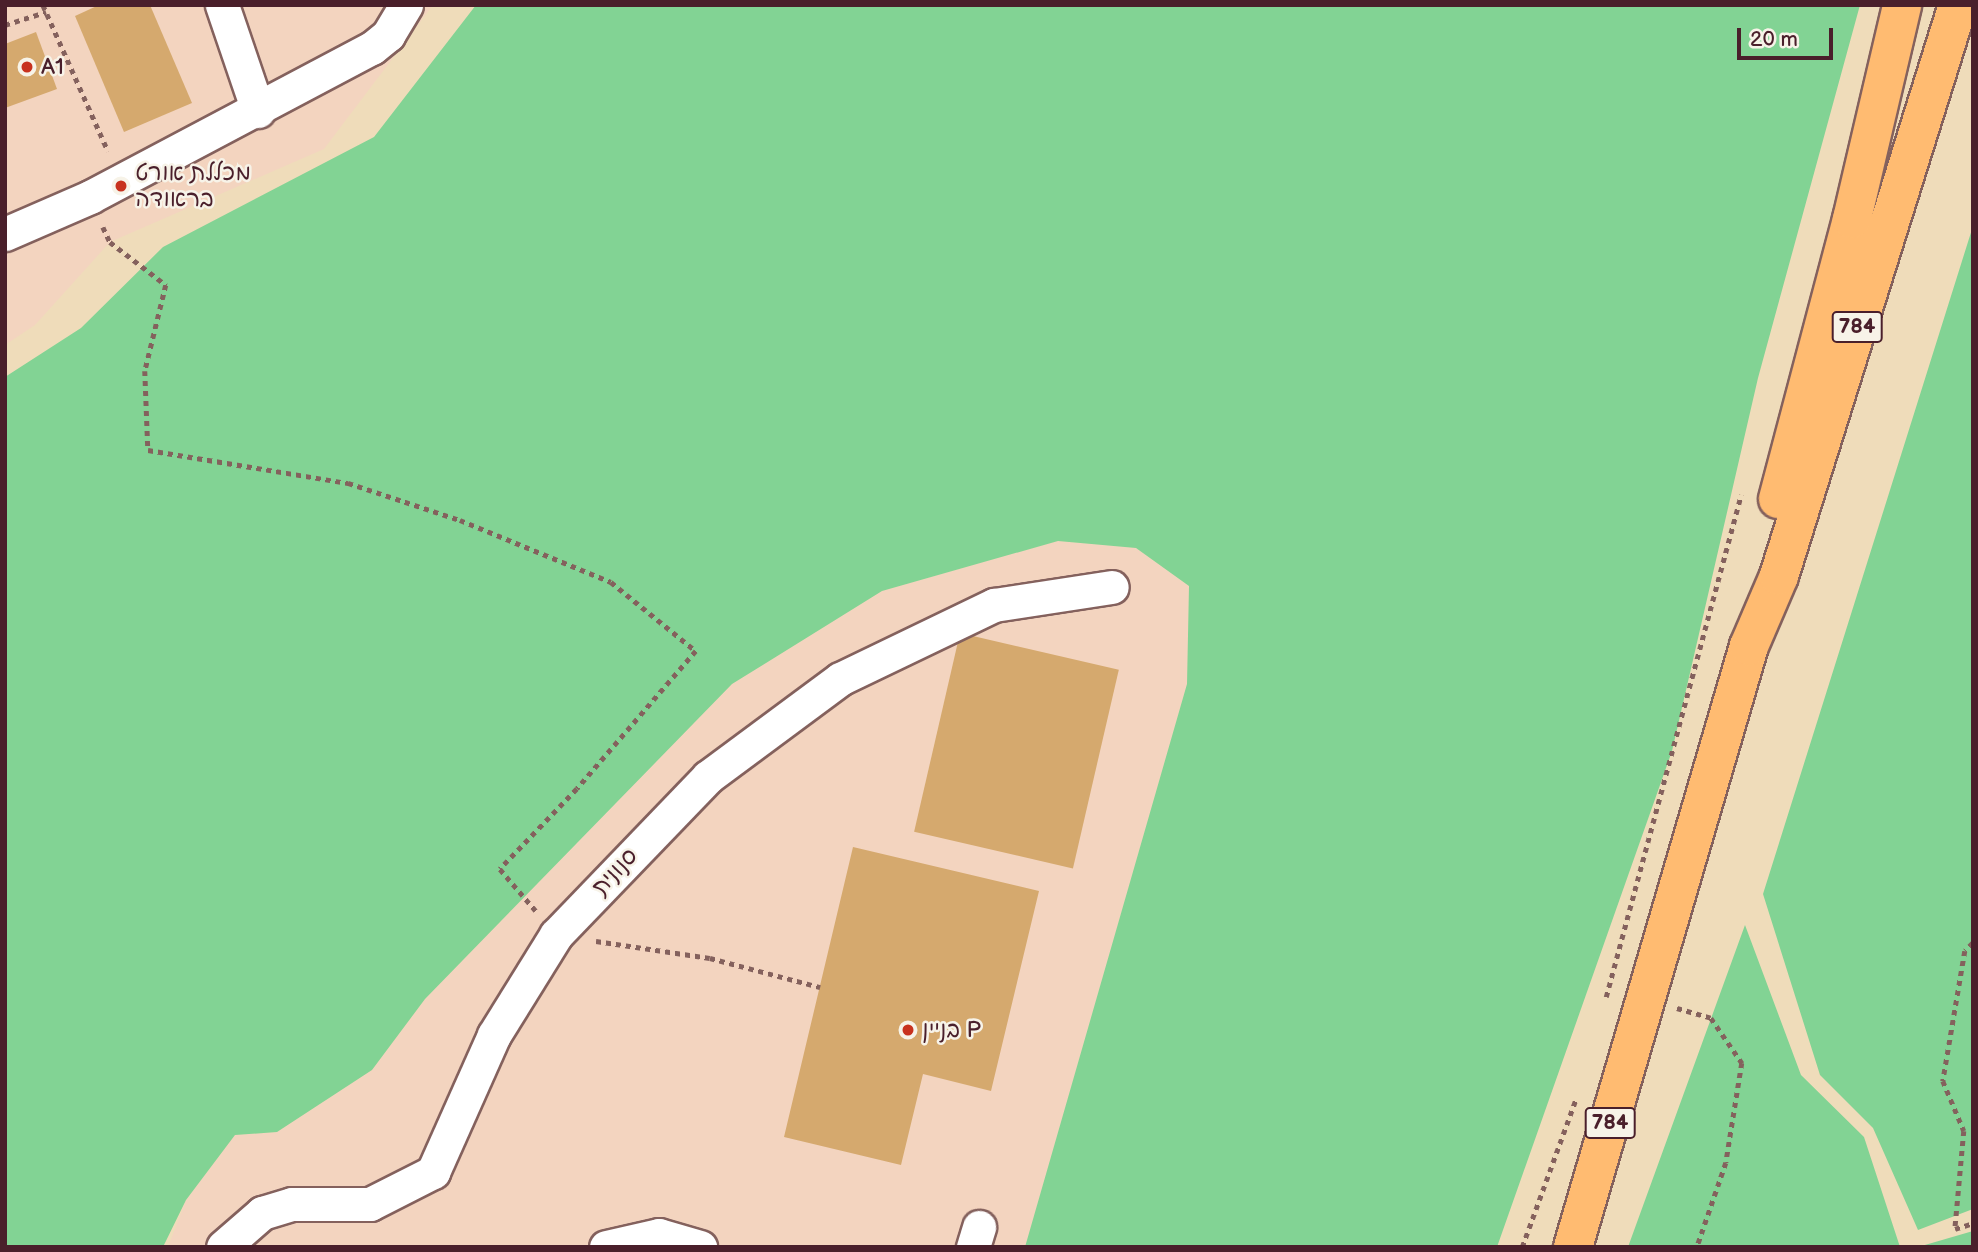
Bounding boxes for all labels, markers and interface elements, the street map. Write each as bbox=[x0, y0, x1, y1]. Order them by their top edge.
scale bar bbox=[1740, 14, 1836, 58]
text: 20 m bbox=[1750, 27, 1798, 52]
place label: A1 bbox=[41, 53, 64, 81]
marker: A1 bbox=[19, 59, 35, 75]
place label: מכללת אורט בראודה bbox=[135, 159, 251, 213]
marker: מכללת אורט בראודה bbox=[113, 178, 129, 194]
road number: 784 bbox=[1831, 310, 1883, 344]
street label: סנונית bbox=[586, 843, 644, 901]
place label: בניין P bbox=[922, 1016, 981, 1044]
marker: בניין P bbox=[900, 1022, 916, 1038]
road number: 784 bbox=[1584, 1106, 1636, 1140]

